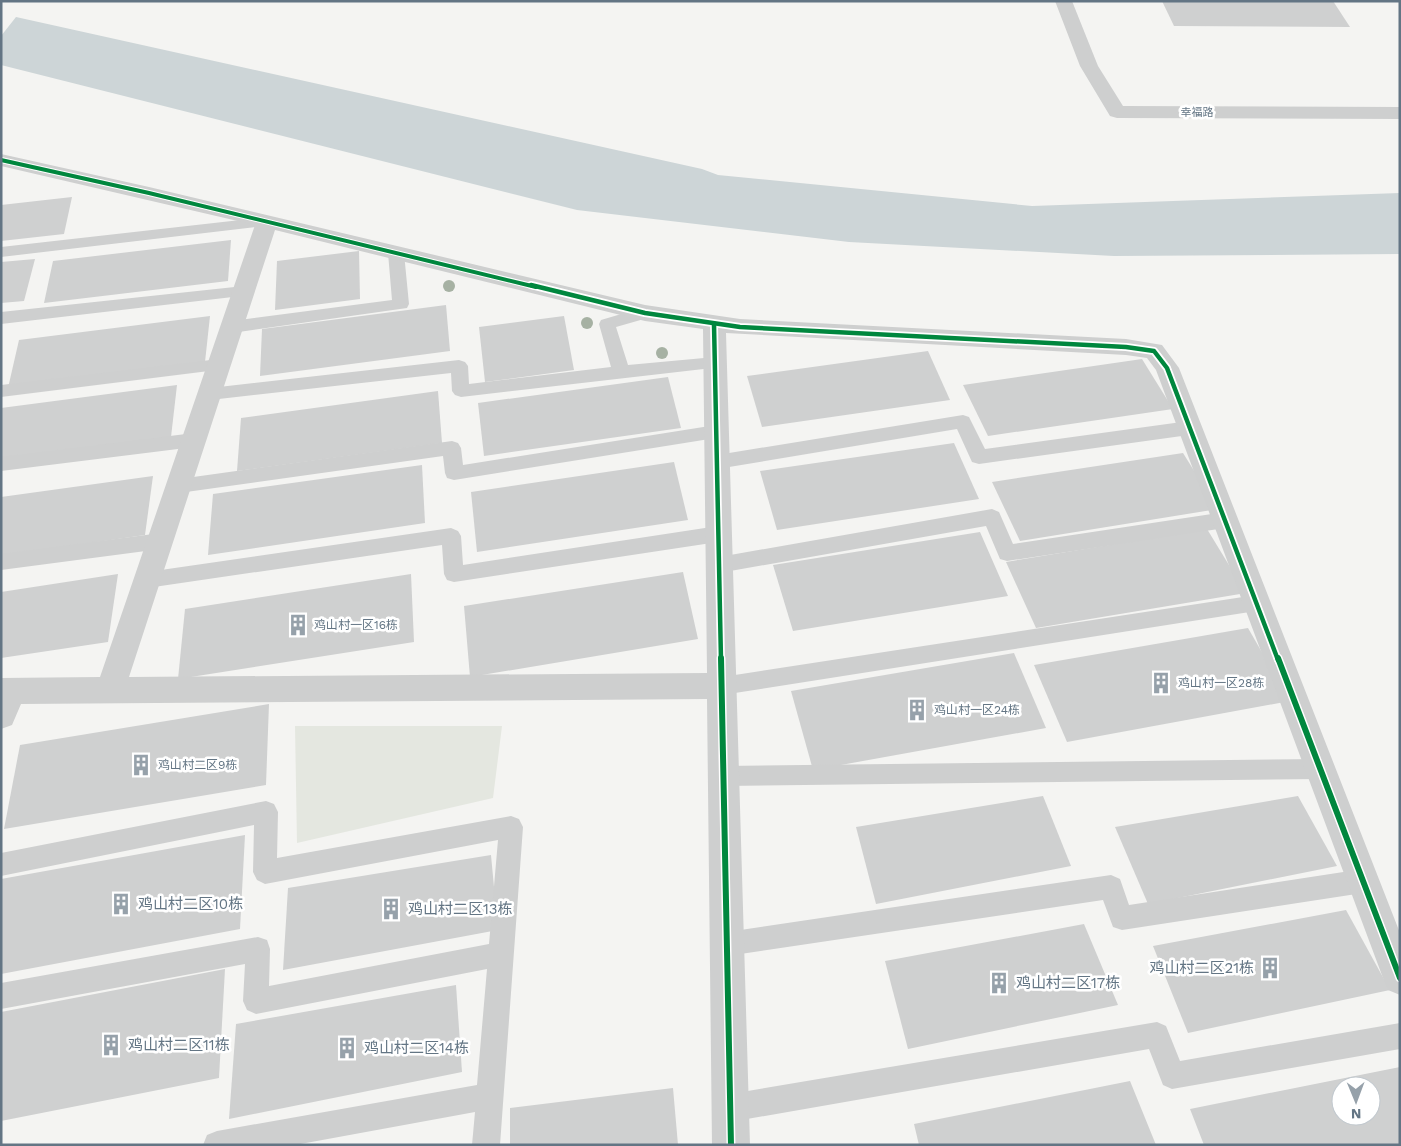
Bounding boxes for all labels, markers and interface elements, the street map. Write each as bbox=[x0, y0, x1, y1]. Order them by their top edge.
street label: 幸福路 bbox=[1181, 106, 1214, 119]
building icon: 鸡山村一区16栋 bbox=[285, 612, 311, 638]
place label: 鸡山村一区16栋 bbox=[314, 618, 398, 632]
building icon: 鸡山村一区28栋 bbox=[1148, 670, 1174, 696]
place label: 鸡山村一区28栋 bbox=[1178, 676, 1264, 690]
building icon: 鸡山村一区24栋 bbox=[904, 697, 930, 723]
place label: 鸡山村一区24栋 bbox=[934, 703, 1020, 717]
building icon: 鸡山村二区9栋 bbox=[128, 752, 154, 778]
place label: 鸡山村二区9栋 bbox=[158, 758, 237, 772]
building icon: 鸡山村二区10栋 bbox=[108, 891, 134, 917]
place label: 鸡山村二区10栋 bbox=[138, 895, 243, 913]
building icon: 鸡山村二区13栋 bbox=[378, 896, 404, 922]
place label: 鸡山村二区13栋 bbox=[408, 900, 513, 918]
building icon: 鸡山村二区21栋 bbox=[1257, 955, 1283, 981]
place label: 鸡山村二区21栋 bbox=[1149, 959, 1254, 977]
building icon: 鸡山村二区17栋 bbox=[986, 970, 1012, 996]
place label: 鸡山村二区17栋 bbox=[1016, 974, 1120, 992]
building icon: 鸡山村二区11栋 bbox=[98, 1032, 124, 1058]
building icon: 鸡山村二区14栋 bbox=[334, 1035, 360, 1061]
place label: 鸡山村二区11栋 bbox=[128, 1036, 230, 1054]
place label: 鸡山村二区14栋 bbox=[364, 1039, 469, 1057]
north arrow bbox=[1331, 1076, 1381, 1126]
text: N bbox=[1351, 1106, 1362, 1122]

